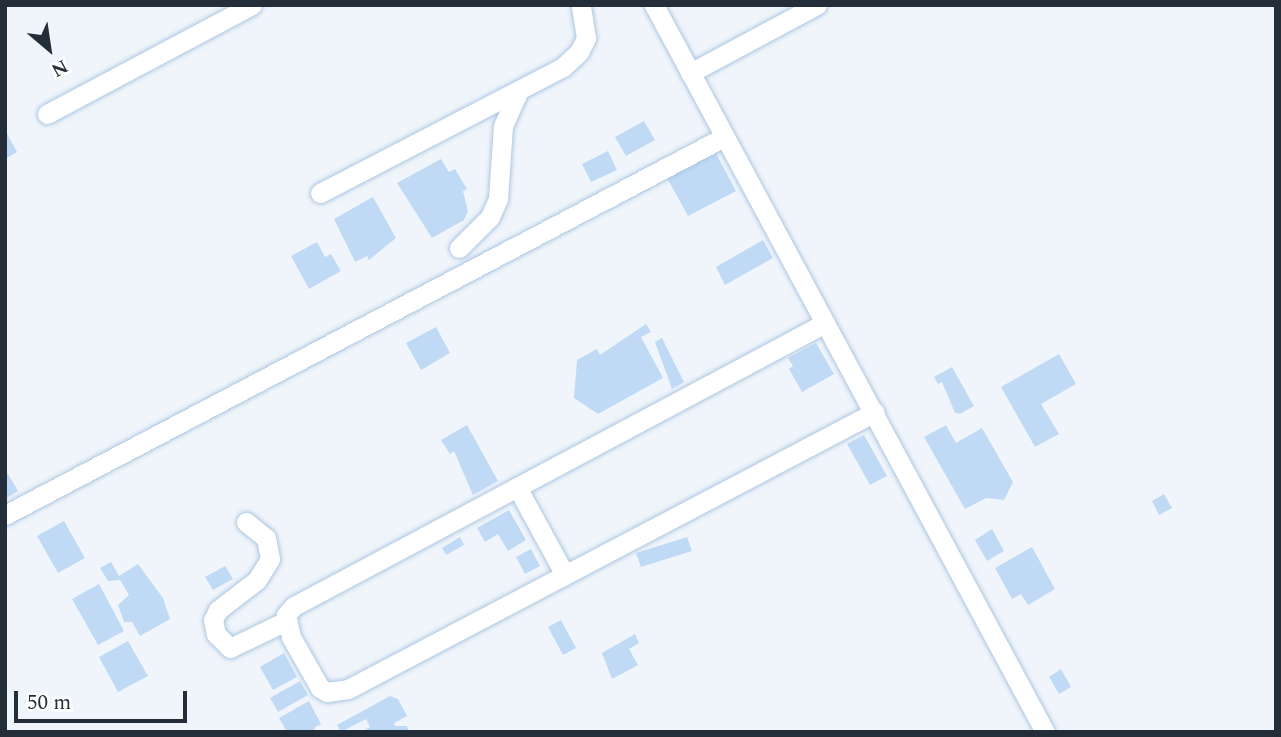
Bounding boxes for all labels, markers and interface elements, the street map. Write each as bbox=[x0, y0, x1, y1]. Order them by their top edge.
north arrow bbox=[14, 14, 84, 84]
text: N bbox=[46, 51, 73, 84]
scale bar bbox=[18, 678, 191, 722]
text: 50 m bbox=[27, 687, 71, 719]

